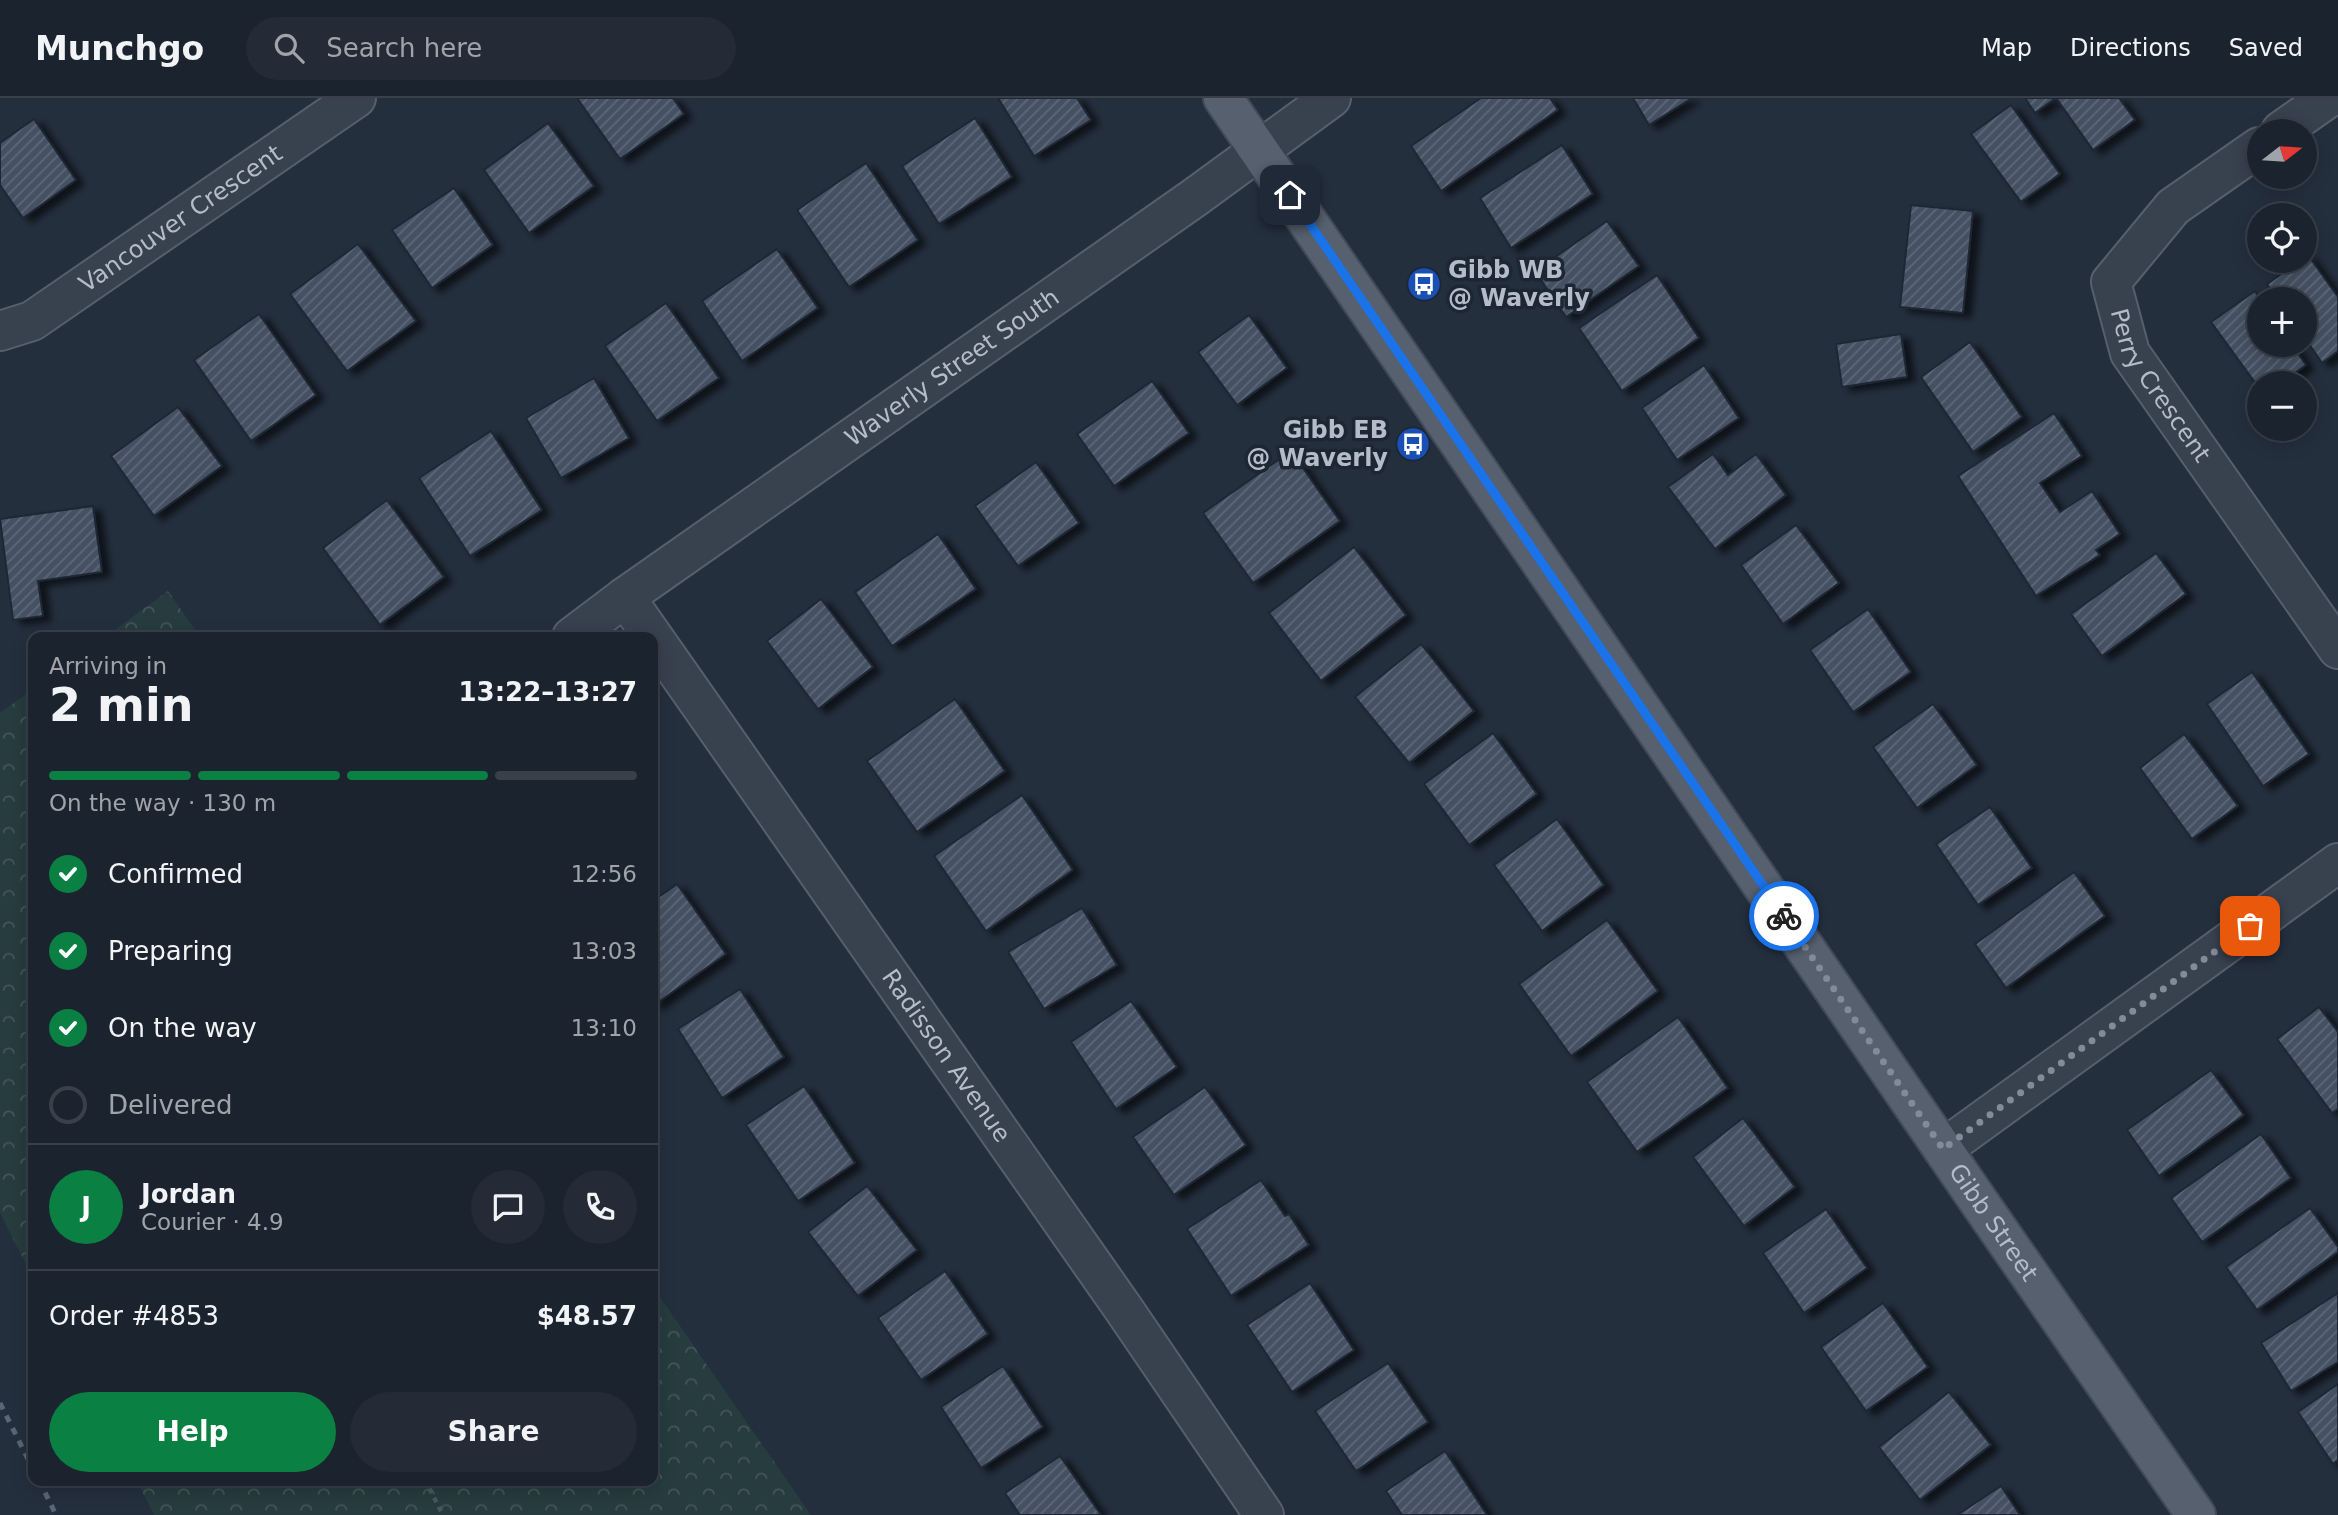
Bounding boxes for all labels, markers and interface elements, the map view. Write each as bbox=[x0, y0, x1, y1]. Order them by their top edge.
search box bbox=[246, 17, 736, 80]
text: Munchgo bbox=[35, 29, 204, 68]
icon: search bbox=[270, 29, 308, 67]
text: Search here bbox=[326, 33, 482, 63]
text: Map bbox=[1981, 34, 2032, 62]
text: Directions bbox=[2070, 34, 2191, 62]
text: Saved bbox=[2229, 34, 2303, 62]
north arrow bbox=[2247, 119, 2317, 189]
map controls bbox=[2247, 119, 2317, 441]
street label: Vancouver Crescent bbox=[74, 139, 287, 298]
pin bbox=[1260, 165, 1320, 225]
icon: home bbox=[1271, 176, 1309, 214]
button: locate bbox=[2247, 203, 2317, 273]
place label: Gibb WB @ Waverly bbox=[1448, 256, 1590, 312]
bus stop icon: Gibb WB @ Waverly bbox=[1405, 265, 1443, 303]
street label: Waverly Street South bbox=[840, 283, 1064, 452]
button: + bbox=[2247, 287, 2317, 357]
street label: Perry Crescent bbox=[2105, 305, 2216, 468]
button: − bbox=[2247, 371, 2317, 441]
place label: Gibb EB @ Waverly bbox=[1246, 416, 1388, 472]
bus stop icon: Gibb EB @ Waverly bbox=[1394, 425, 1432, 463]
text: Arriving in bbox=[49, 653, 167, 679]
text: 13:22–13:27 bbox=[458, 677, 637, 707]
text: 2 min bbox=[49, 678, 193, 732]
text: On the way · 130 m bbox=[49, 790, 276, 816]
icon: check bbox=[49, 855, 87, 893]
text: Confirmed bbox=[108, 859, 243, 889]
text: 12:56 bbox=[571, 861, 637, 887]
courier bbox=[1749, 881, 1819, 951]
pin bbox=[2220, 896, 2280, 956]
icon: bike bbox=[1765, 897, 1803, 935]
icon: bag bbox=[2231, 907, 2269, 945]
icon: check bbox=[49, 932, 87, 970]
text: Preparing bbox=[108, 936, 233, 966]
text: 13:03 bbox=[571, 938, 637, 964]
street label: Radisson Avenue bbox=[876, 964, 1016, 1147]
icon: check bbox=[49, 1009, 87, 1047]
text: On the way bbox=[108, 1013, 257, 1043]
text: 13:10 bbox=[571, 1015, 637, 1041]
text: Delivered bbox=[108, 1090, 232, 1120]
street label: Gibb Street bbox=[1943, 1158, 2044, 1286]
button: chat bbox=[471, 1170, 545, 1244]
button: phone bbox=[563, 1170, 637, 1244]
text: Jordan bbox=[141, 1179, 236, 1209]
text: J bbox=[81, 1192, 91, 1222]
text: Courier · 4.9 bbox=[141, 1209, 284, 1235]
text: Order #4853 bbox=[49, 1301, 219, 1331]
text: $48.57 bbox=[537, 1301, 637, 1331]
button: Help bbox=[49, 1392, 336, 1472]
button: Share bbox=[350, 1392, 637, 1472]

